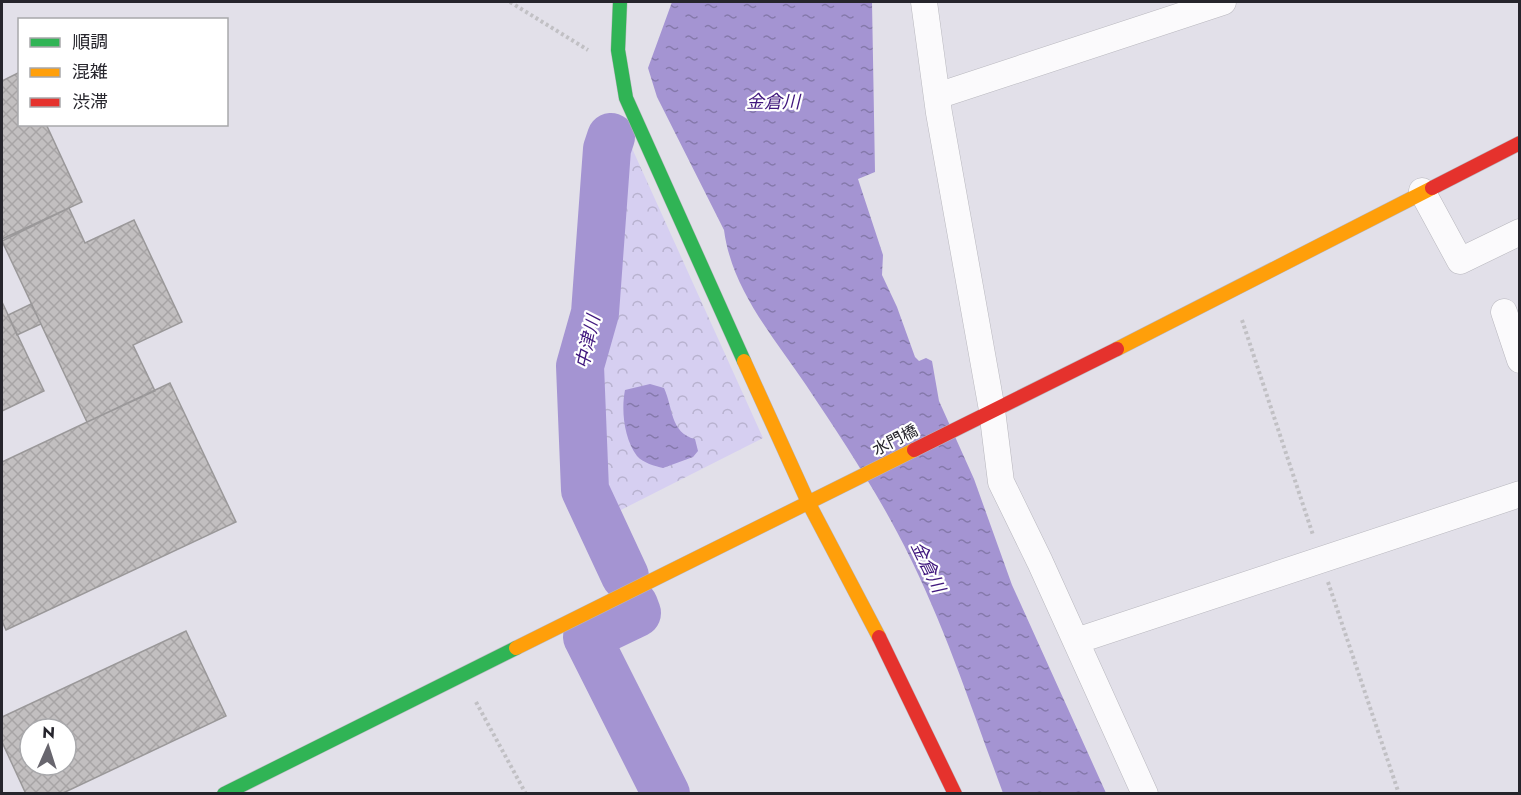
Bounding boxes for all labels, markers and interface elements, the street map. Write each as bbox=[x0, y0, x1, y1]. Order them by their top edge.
legend bbox=[18, 18, 228, 126]
text: 順調 bbox=[72, 29, 108, 55]
text: 混雑 bbox=[72, 59, 108, 85]
text: 渋滞 bbox=[72, 89, 108, 115]
water label: 金倉川 bbox=[746, 89, 802, 115]
water label: 中津川 bbox=[569, 311, 607, 371]
street label: 水門橋 bbox=[868, 419, 922, 461]
water label: 金倉川 bbox=[904, 537, 952, 599]
north arrow bbox=[18, 717, 78, 777]
text: N bbox=[42, 721, 56, 744]

